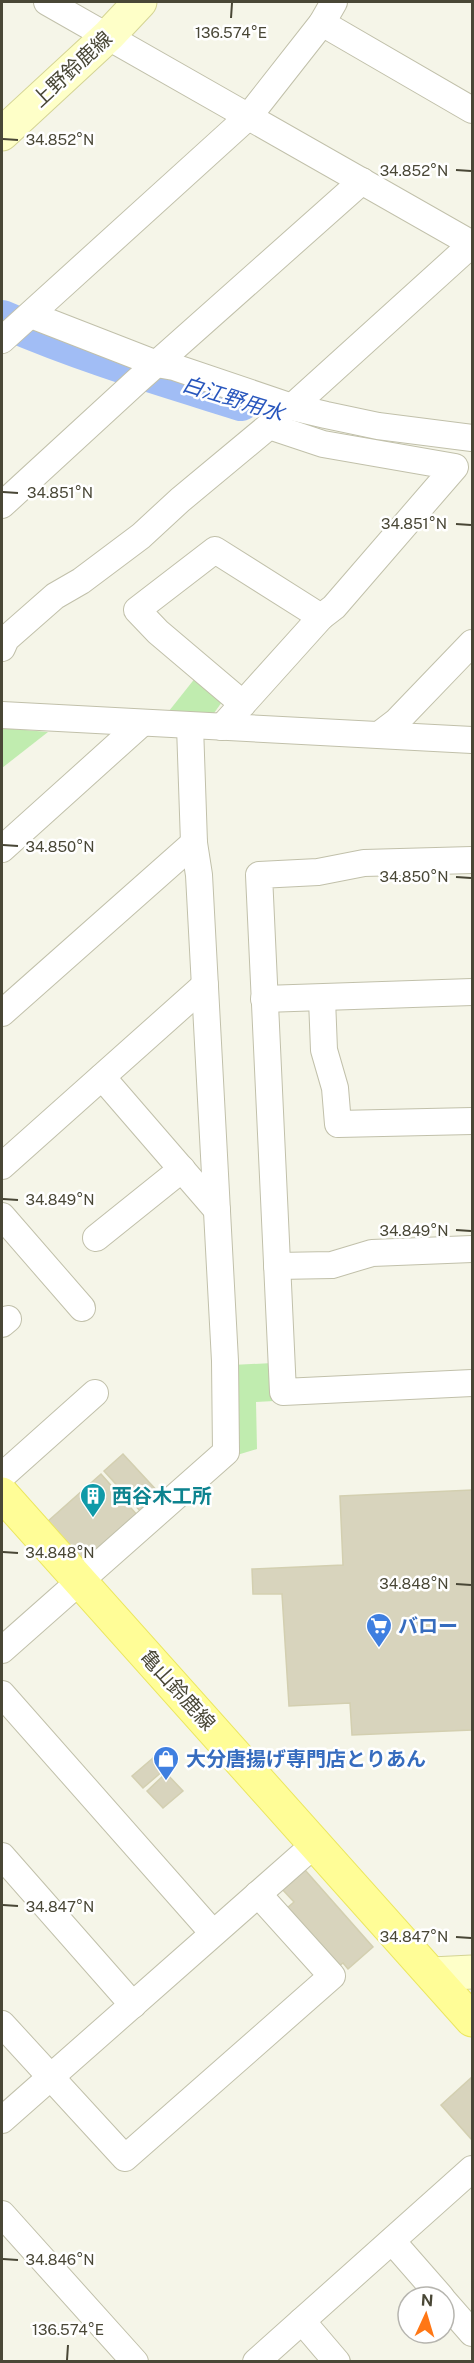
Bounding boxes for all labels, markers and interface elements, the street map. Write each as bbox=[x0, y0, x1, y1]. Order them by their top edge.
text: 136.574°E bbox=[195, 24, 267, 41]
street label: 上野鈴鹿線 bbox=[27, 26, 117, 112]
text: 34.852°N bbox=[26, 131, 94, 148]
text: 34.852°N bbox=[380, 162, 448, 179]
water label: 白江野用水 bbox=[179, 371, 289, 426]
text: 34.851°N bbox=[27, 484, 93, 501]
text: 34.851°N bbox=[381, 515, 447, 532]
text: 34.850°N bbox=[26, 838, 94, 855]
text: 34.850°N bbox=[380, 868, 448, 885]
text: 34.849°N bbox=[26, 1191, 94, 1208]
text: 34.849°N bbox=[380, 1222, 448, 1239]
building icon: 西谷木工所 bbox=[78, 1481, 108, 1519]
place label: 西谷木工所 bbox=[112, 1484, 212, 1508]
text: 34.848°N bbox=[25, 1544, 95, 1561]
text: 34.848°N bbox=[379, 1575, 449, 1592]
supermarket icon: バロー bbox=[364, 1611, 394, 1649]
place label: バロー bbox=[398, 1614, 458, 1638]
street label: 亀山鈴鹿線 bbox=[136, 1645, 220, 1735]
shop icon: 大分唐揚げ専門店とりあん bbox=[151, 1744, 181, 1782]
place label: 大分唐揚げ専門店とりあん bbox=[186, 1747, 426, 1771]
text: 34.847°N bbox=[26, 1898, 94, 1915]
text: 34.847°N bbox=[380, 1928, 448, 1945]
text: 34.846°N bbox=[26, 2251, 94, 2268]
north arrow bbox=[396, 2285, 456, 2345]
text: N bbox=[420, 2291, 434, 2310]
text: 136.574°E bbox=[32, 2321, 104, 2338]

